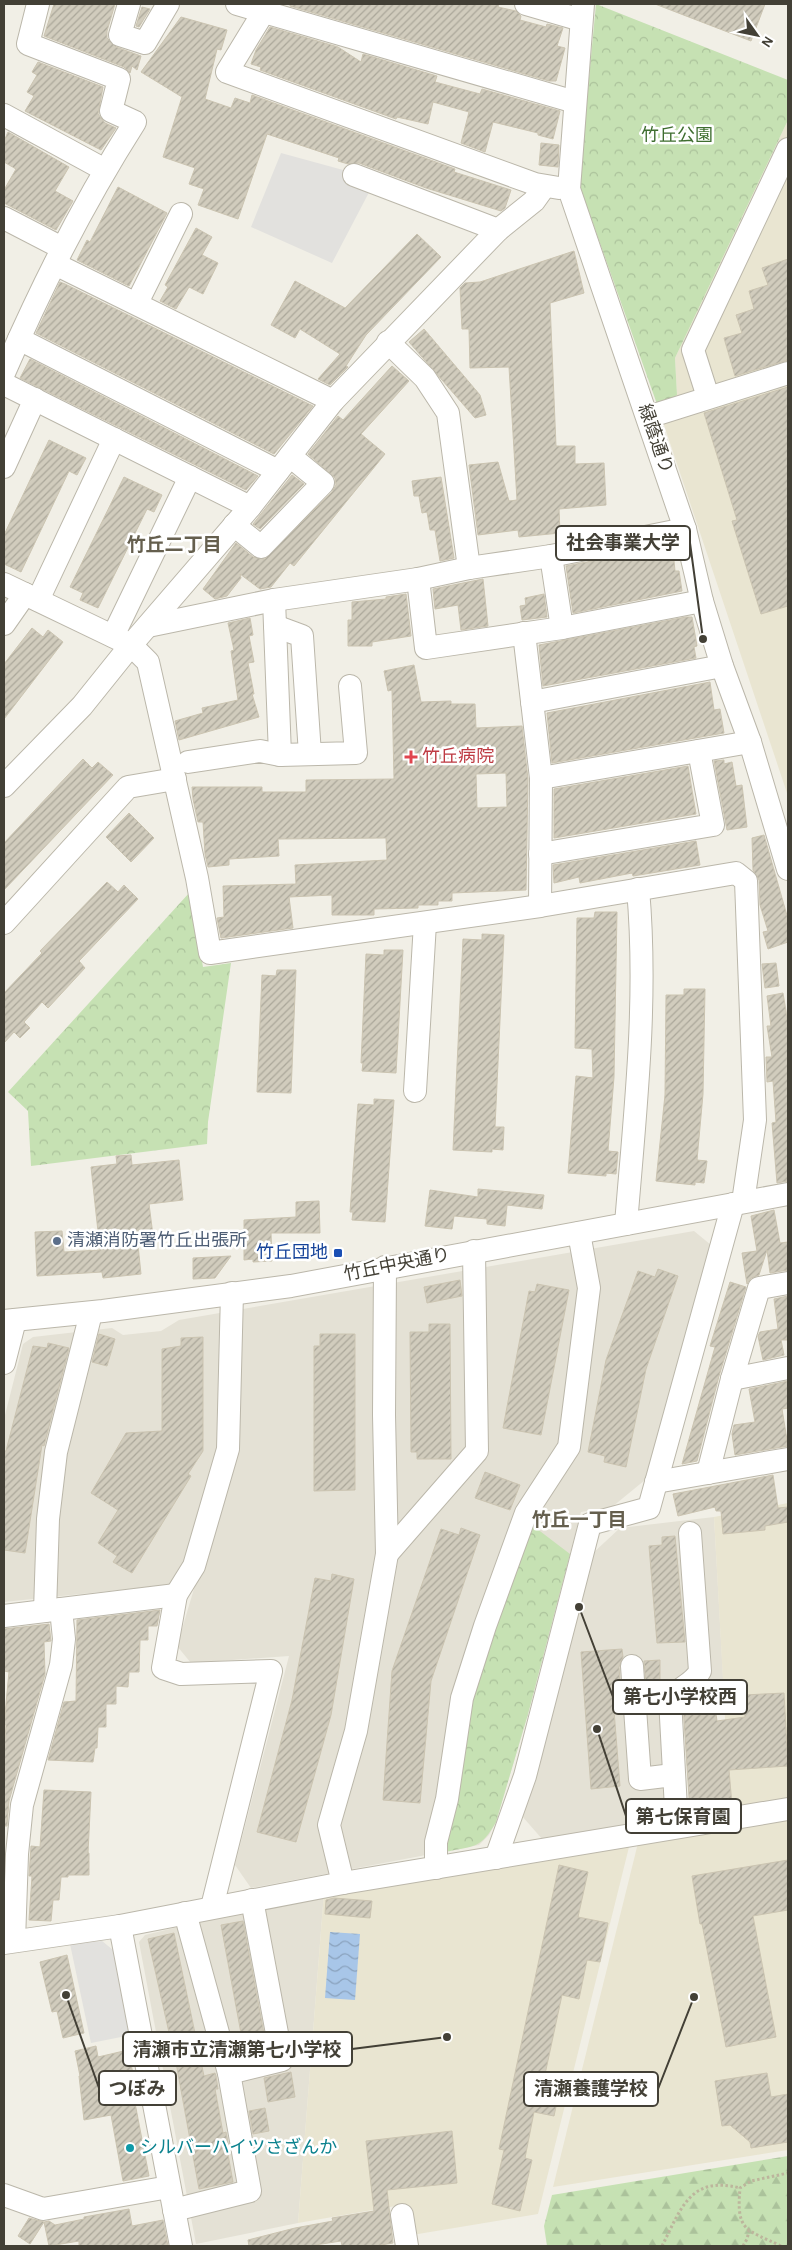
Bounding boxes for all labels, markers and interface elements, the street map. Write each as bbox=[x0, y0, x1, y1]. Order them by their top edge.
north arrow bbox=[732, 10, 782, 60]
text: N bbox=[759, 34, 776, 49]
park label: 竹丘公園 bbox=[641, 125, 713, 145]
street label: 緑蔭通り bbox=[635, 402, 676, 476]
callout: 社会事業大学 bbox=[556, 526, 690, 560]
text: 社会事業大学 bbox=[566, 532, 680, 553]
district label: 竹丘二丁目 bbox=[126, 535, 222, 555]
place label: 竹丘病院 bbox=[422, 746, 494, 766]
marker: 竹丘病院 bbox=[404, 750, 418, 764]
place label: 清瀬消防署竹丘出張所 bbox=[67, 1230, 247, 1250]
marker: 清瀬消防署竹丘出張所 bbox=[51, 1235, 63, 1247]
place label: 竹丘団地 bbox=[256, 1242, 328, 1262]
street label: 竹丘中央通り bbox=[342, 1244, 452, 1284]
marker: 竹丘団地 bbox=[332, 1247, 344, 1259]
district label: 竹丘一丁目 bbox=[531, 1510, 627, 1530]
callout: 第七小学校西 bbox=[613, 1680, 747, 1714]
text: 第七小学校西 bbox=[623, 1686, 737, 1707]
callout: 第七保育園 bbox=[626, 1799, 741, 1833]
text: 第七保育園 bbox=[635, 1806, 731, 1827]
callout: 清瀬市立清瀬第七小学校 bbox=[123, 2032, 352, 2066]
text: 清瀬市立清瀬第七小学校 bbox=[132, 2039, 342, 2060]
callout: つぼみ bbox=[99, 2071, 176, 2105]
callout: 清瀬養護学校 bbox=[524, 2072, 658, 2106]
text: つぼみ bbox=[108, 2078, 166, 2099]
text: 清瀬養護学校 bbox=[534, 2078, 648, 2099]
place label: シルバーハイツさざんか bbox=[140, 2137, 337, 2157]
marker: シルバーハイツさざんか bbox=[124, 2142, 136, 2154]

